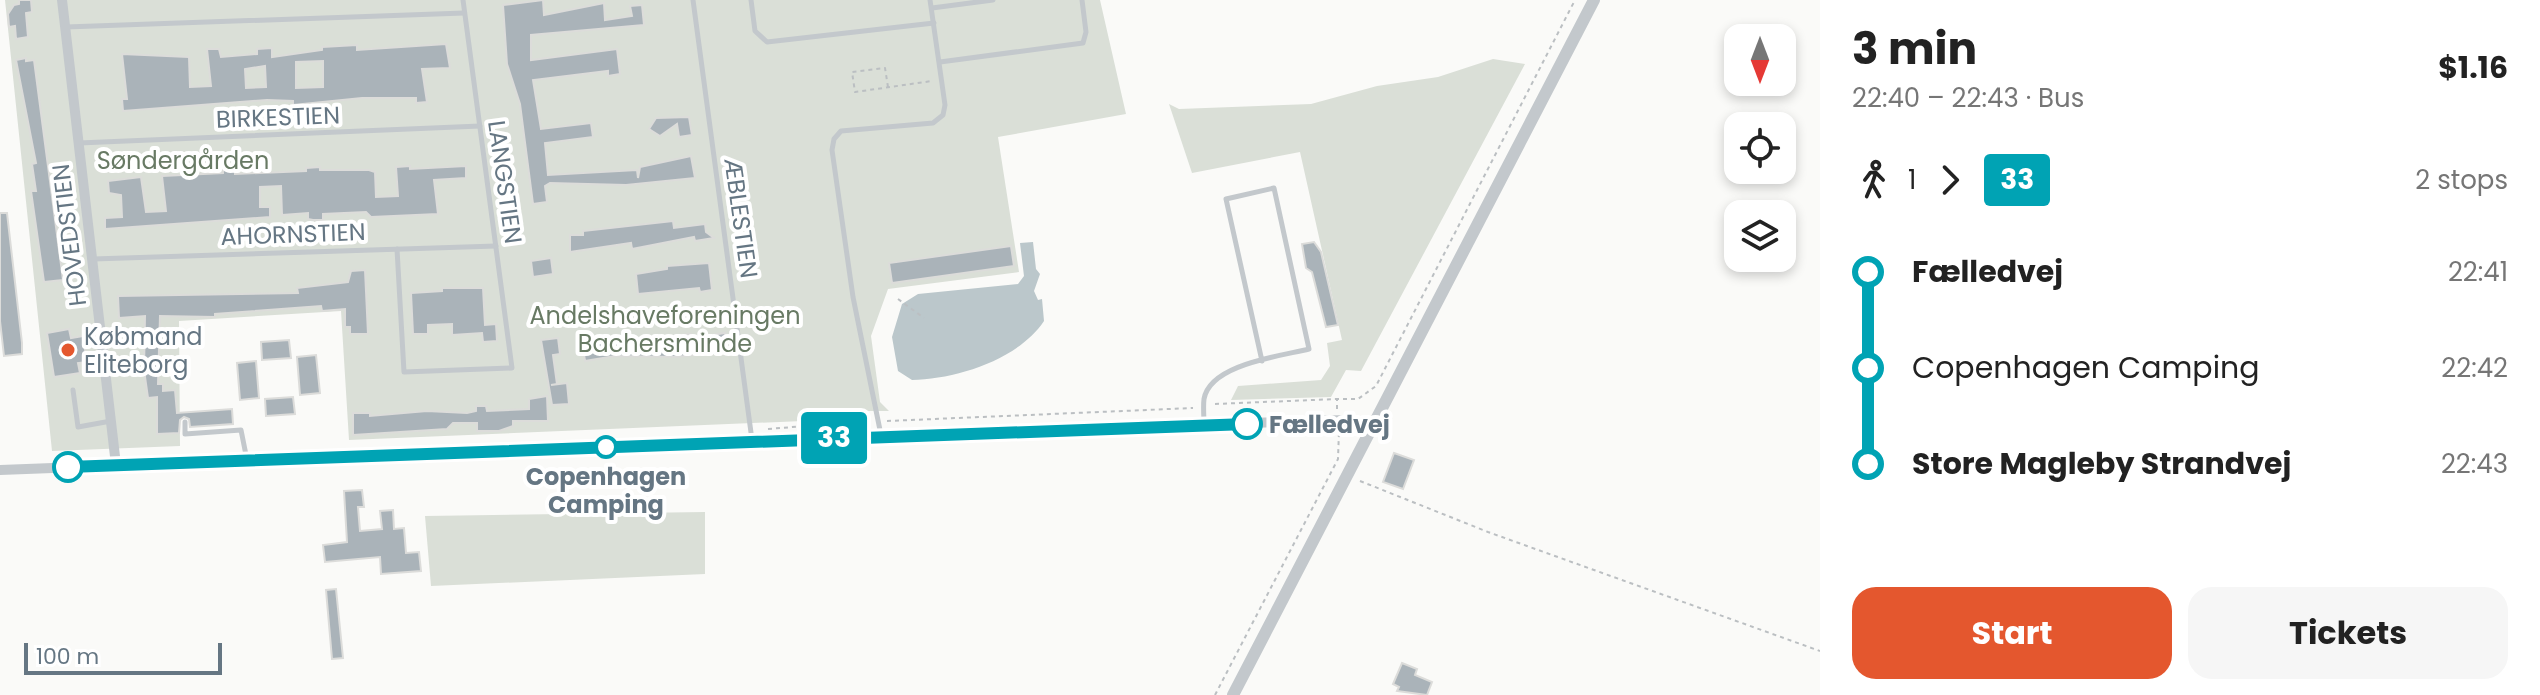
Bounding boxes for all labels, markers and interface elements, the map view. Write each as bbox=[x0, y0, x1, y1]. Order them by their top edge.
text: 3 min bbox=[1852, 18, 1977, 79]
north arrow bbox=[1724, 24, 1796, 96]
map controls bbox=[1724, 24, 1796, 272]
text: $1.16 bbox=[2438, 46, 2508, 89]
text: 22:40 – 22:43 · Bus bbox=[1852, 80, 2084, 116]
street label: BIRKESTIEN bbox=[215, 98, 341, 136]
button: locate bbox=[1724, 112, 1796, 184]
street label: LANGSTIEN bbox=[480, 118, 530, 246]
park label: Søndergården bbox=[97, 144, 269, 177]
street label: ÆBLESTIEN bbox=[716, 156, 766, 280]
icon: walk bbox=[1852, 158, 1896, 202]
icon: forward bbox=[1928, 158, 1972, 202]
text: 33 bbox=[2000, 160, 2034, 199]
street label: HOVEDSTIEN bbox=[44, 162, 94, 308]
text: 1 bbox=[1908, 162, 1916, 198]
text: 2 stops bbox=[2415, 162, 2508, 198]
button: layers bbox=[1724, 200, 1796, 272]
street label: AHORNSTIEN bbox=[220, 215, 366, 253]
text: Fælledvej bbox=[1912, 250, 2063, 293]
text: 22:41 bbox=[2448, 254, 2508, 290]
park label: Andelshaveforeningen Bachersminde bbox=[529, 299, 801, 360]
place label: Købmand Eliteborg bbox=[84, 320, 203, 381]
marker: Købmand Eliteborg bbox=[59, 341, 77, 359]
text: Copenhagen Camping bbox=[1912, 346, 2260, 389]
text: 22:42 bbox=[2441, 350, 2508, 386]
place label: Fælledvej bbox=[1269, 408, 1390, 441]
marker: Fælledvej bbox=[1232, 409, 1262, 439]
line badge: 33 bbox=[798, 412, 870, 464]
text: 33 bbox=[817, 418, 851, 457]
marker: Copenhagen Camping bbox=[595, 436, 617, 458]
text: Store Magleby Strandvej bbox=[1912, 442, 2291, 485]
text: 22:43 bbox=[2441, 446, 2508, 482]
unlabelled marker bbox=[53, 452, 83, 482]
place label: Copenhagen Camping bbox=[526, 460, 686, 521]
button: Start bbox=[1852, 587, 2172, 679]
button: Tickets bbox=[2188, 587, 2508, 679]
scale bar bbox=[24, 639, 222, 675]
text: 100 m bbox=[36, 641, 99, 672]

